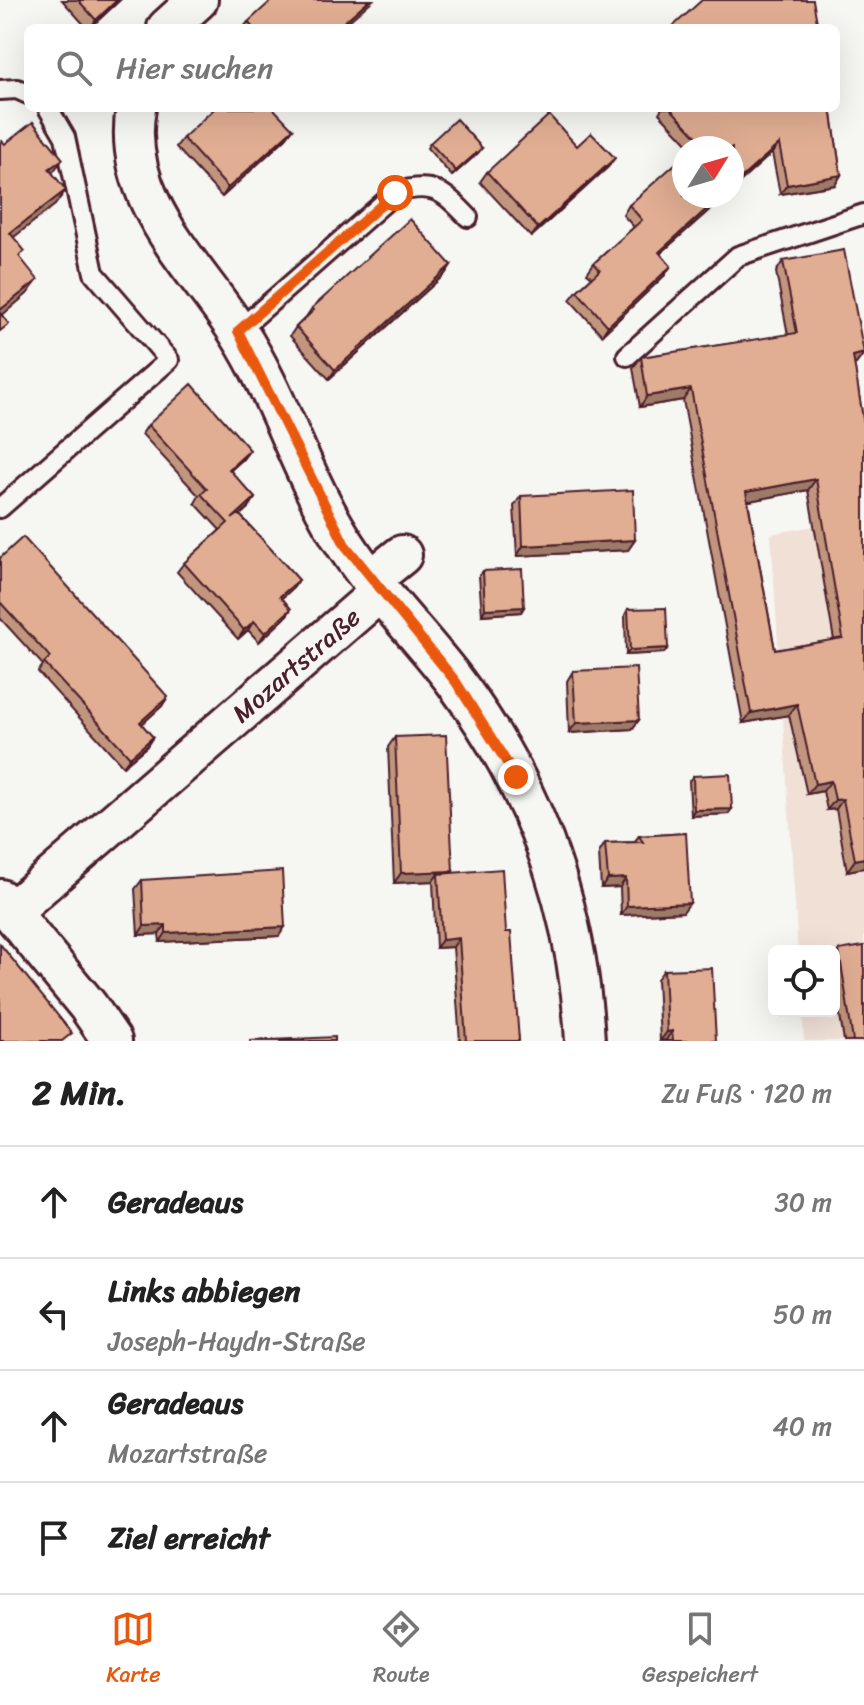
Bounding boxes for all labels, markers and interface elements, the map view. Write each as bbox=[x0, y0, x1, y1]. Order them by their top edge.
search box bbox=[24, 24, 840, 112]
text: Hier suchen bbox=[116, 41, 273, 95]
icon: search bbox=[52, 46, 96, 90]
north arrow bbox=[672, 136, 744, 208]
route start bbox=[377, 175, 413, 211]
street label: Mozartstraße bbox=[221, 595, 371, 735]
route end bbox=[498, 759, 534, 795]
map controls bbox=[768, 945, 840, 1017]
button: locate bbox=[768, 945, 840, 1017]
text: 2 Min. bbox=[32, 1063, 126, 1123]
text: Zu Fuß · 120 m bbox=[661, 1070, 832, 1116]
text: Geradeaus bbox=[108, 1175, 243, 1229]
text: 30 m bbox=[775, 1179, 832, 1225]
icon: ahead bbox=[32, 1180, 76, 1224]
text: Links abbiegen bbox=[108, 1264, 300, 1318]
text: 50 m bbox=[773, 1291, 832, 1337]
icon: left bbox=[32, 1292, 76, 1336]
text: Joseph-Haydn-Straße bbox=[108, 1318, 366, 1364]
text: Geradeaus bbox=[108, 1376, 243, 1430]
text: 40 m bbox=[773, 1403, 832, 1449]
icon: ahead bbox=[32, 1404, 76, 1448]
text: Mozartstraße bbox=[108, 1430, 267, 1476]
text: Ziel erreicht bbox=[108, 1511, 270, 1565]
icon: arrive bbox=[32, 1516, 76, 1560]
tab: Karte bbox=[106, 1607, 161, 1694]
tab: Route bbox=[373, 1607, 430, 1694]
tab: Gespeichert bbox=[642, 1607, 758, 1694]

